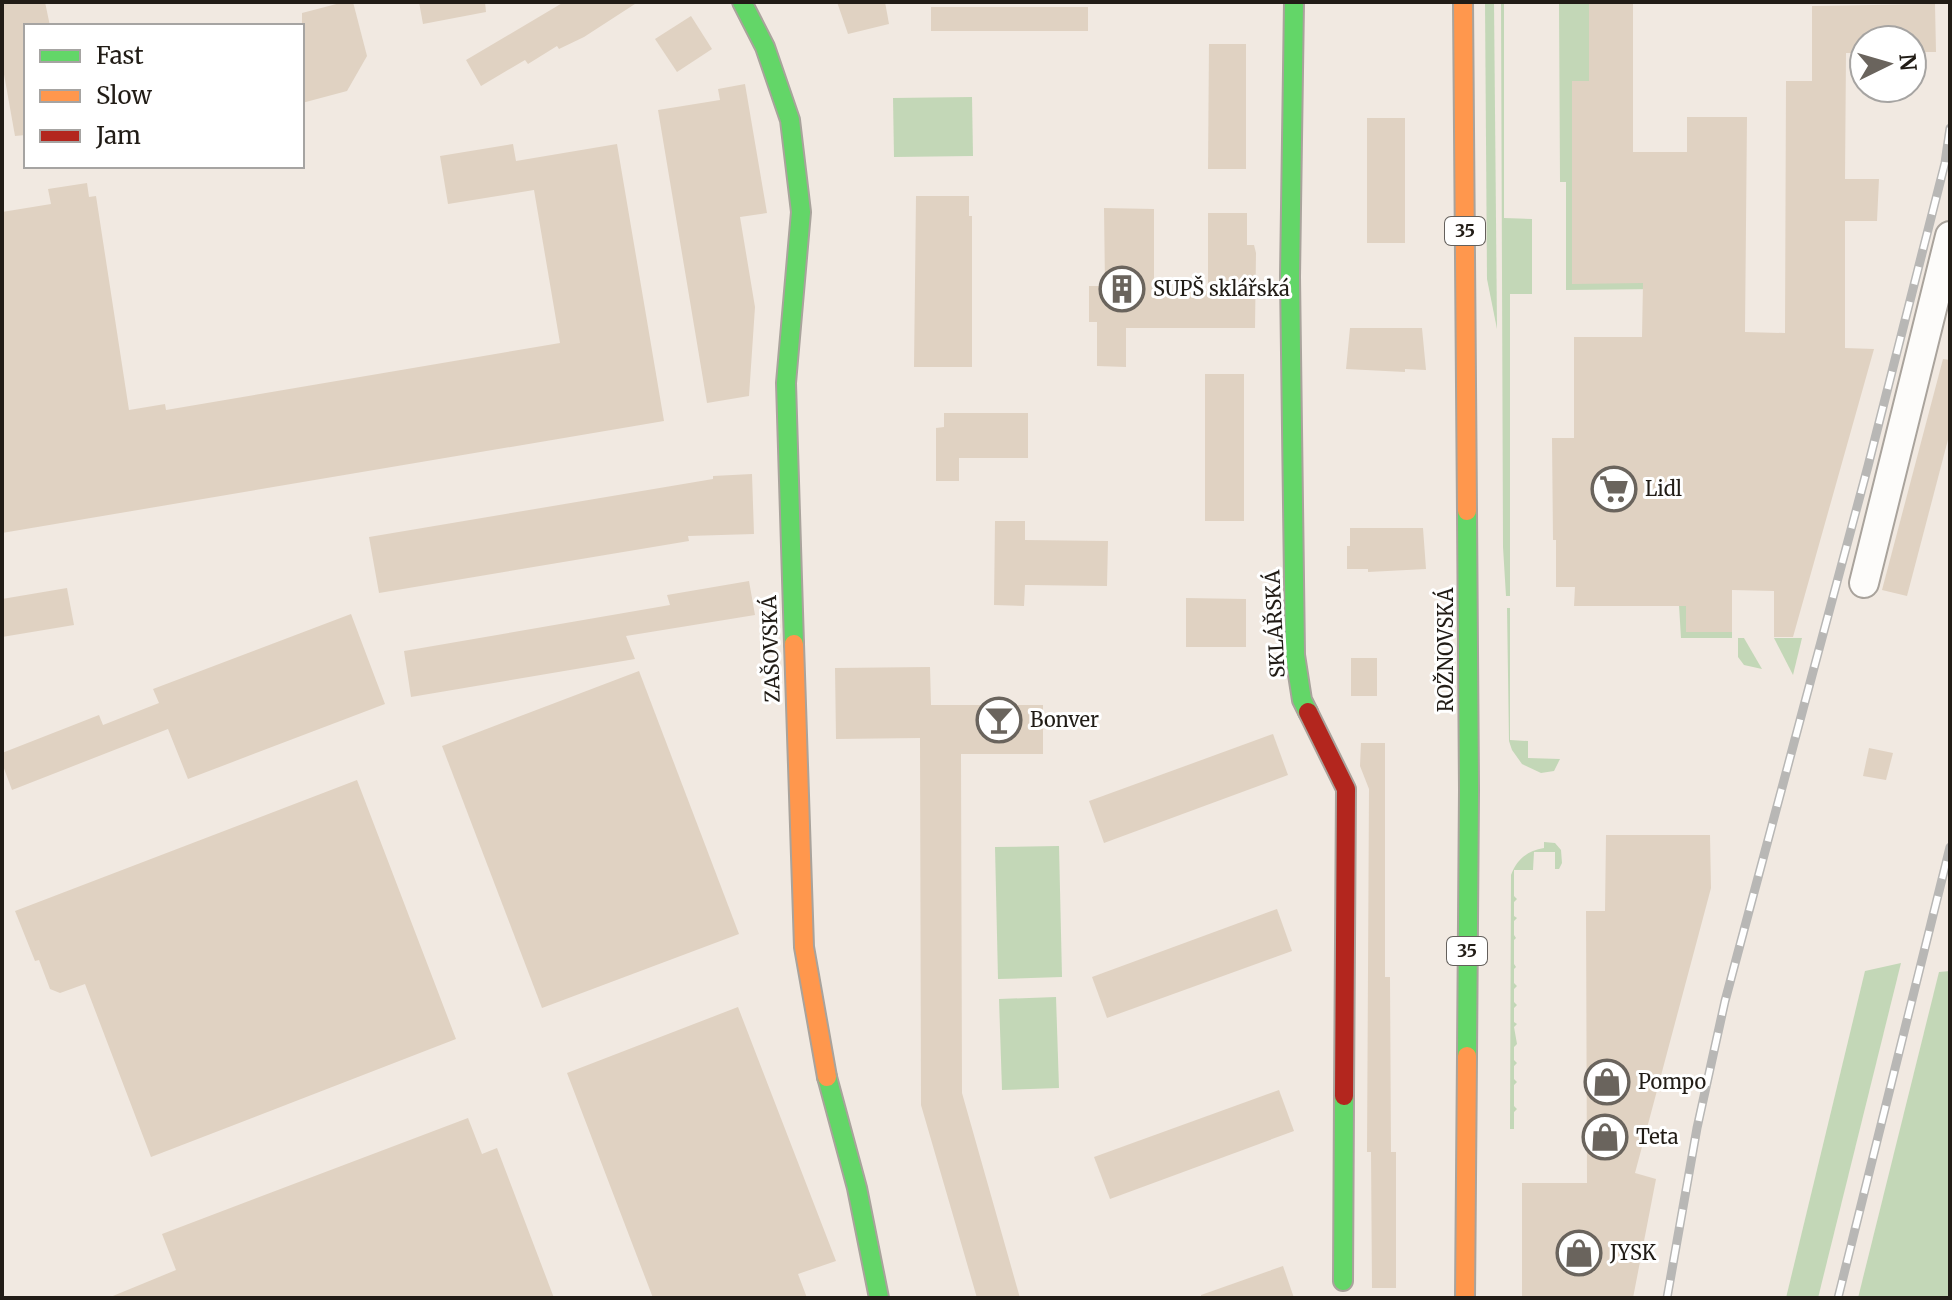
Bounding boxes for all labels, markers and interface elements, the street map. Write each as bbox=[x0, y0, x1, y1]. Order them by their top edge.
legend bbox=[24, 24, 304, 168]
north arrow bbox=[1848, 24, 1928, 104]
text: Fast bbox=[96, 40, 144, 71]
text: N bbox=[1893, 52, 1923, 73]
text: Slow bbox=[96, 80, 152, 111]
text: Jam bbox=[95, 120, 141, 151]
road number: 35 bbox=[1445, 217, 1485, 245]
building icon: SUPŠ sklářská bbox=[1098, 265, 1146, 313]
place label: SUPŠ sklářská bbox=[1153, 275, 1290, 301]
supermarket icon: Lidl bbox=[1590, 465, 1638, 513]
place label: Lidl bbox=[1645, 476, 1682, 501]
street label: SKLÁŘSKÁ bbox=[1257, 569, 1290, 679]
street label: ROŽNOVSKÁ bbox=[1431, 587, 1458, 712]
street label: ZAŠOVSKÁ bbox=[754, 594, 785, 703]
bar icon: Bonver bbox=[975, 696, 1023, 744]
place label: Bonver bbox=[1030, 707, 1099, 732]
road number: 35 bbox=[1447, 937, 1487, 965]
shop icon: Pompo bbox=[1583, 1058, 1631, 1106]
place label: Pompo bbox=[1638, 1069, 1706, 1094]
shop icon: Teta bbox=[1581, 1113, 1629, 1161]
place label: Teta bbox=[1636, 1124, 1679, 1149]
shop icon: JYSK bbox=[1555, 1229, 1603, 1277]
place label: JYSK bbox=[1609, 1240, 1657, 1265]

